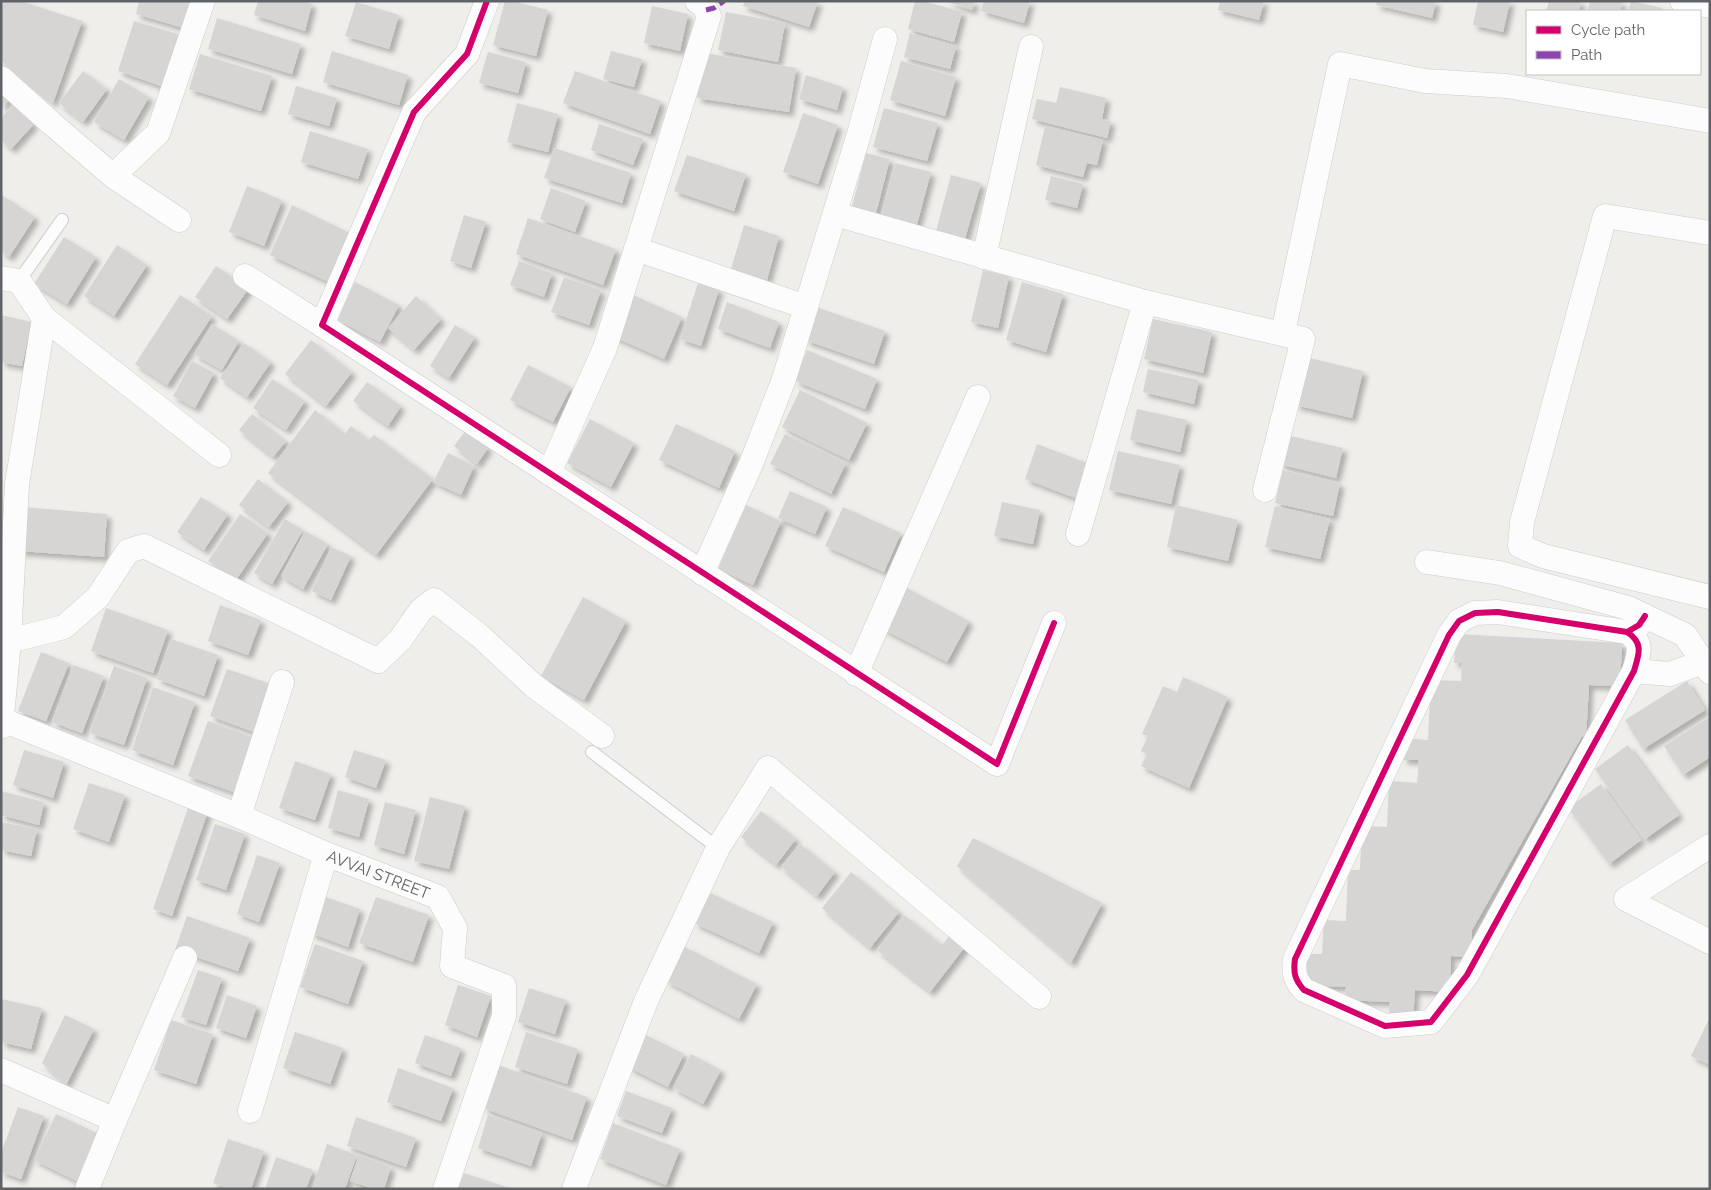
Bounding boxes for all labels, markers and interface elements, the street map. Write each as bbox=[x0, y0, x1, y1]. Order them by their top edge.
legend bbox=[1526, 10, 1701, 75]
text: Cycle path bbox=[1571, 21, 1645, 39]
text: Path bbox=[1571, 46, 1602, 64]
street label: AVVAI STREET bbox=[324, 846, 433, 903]

